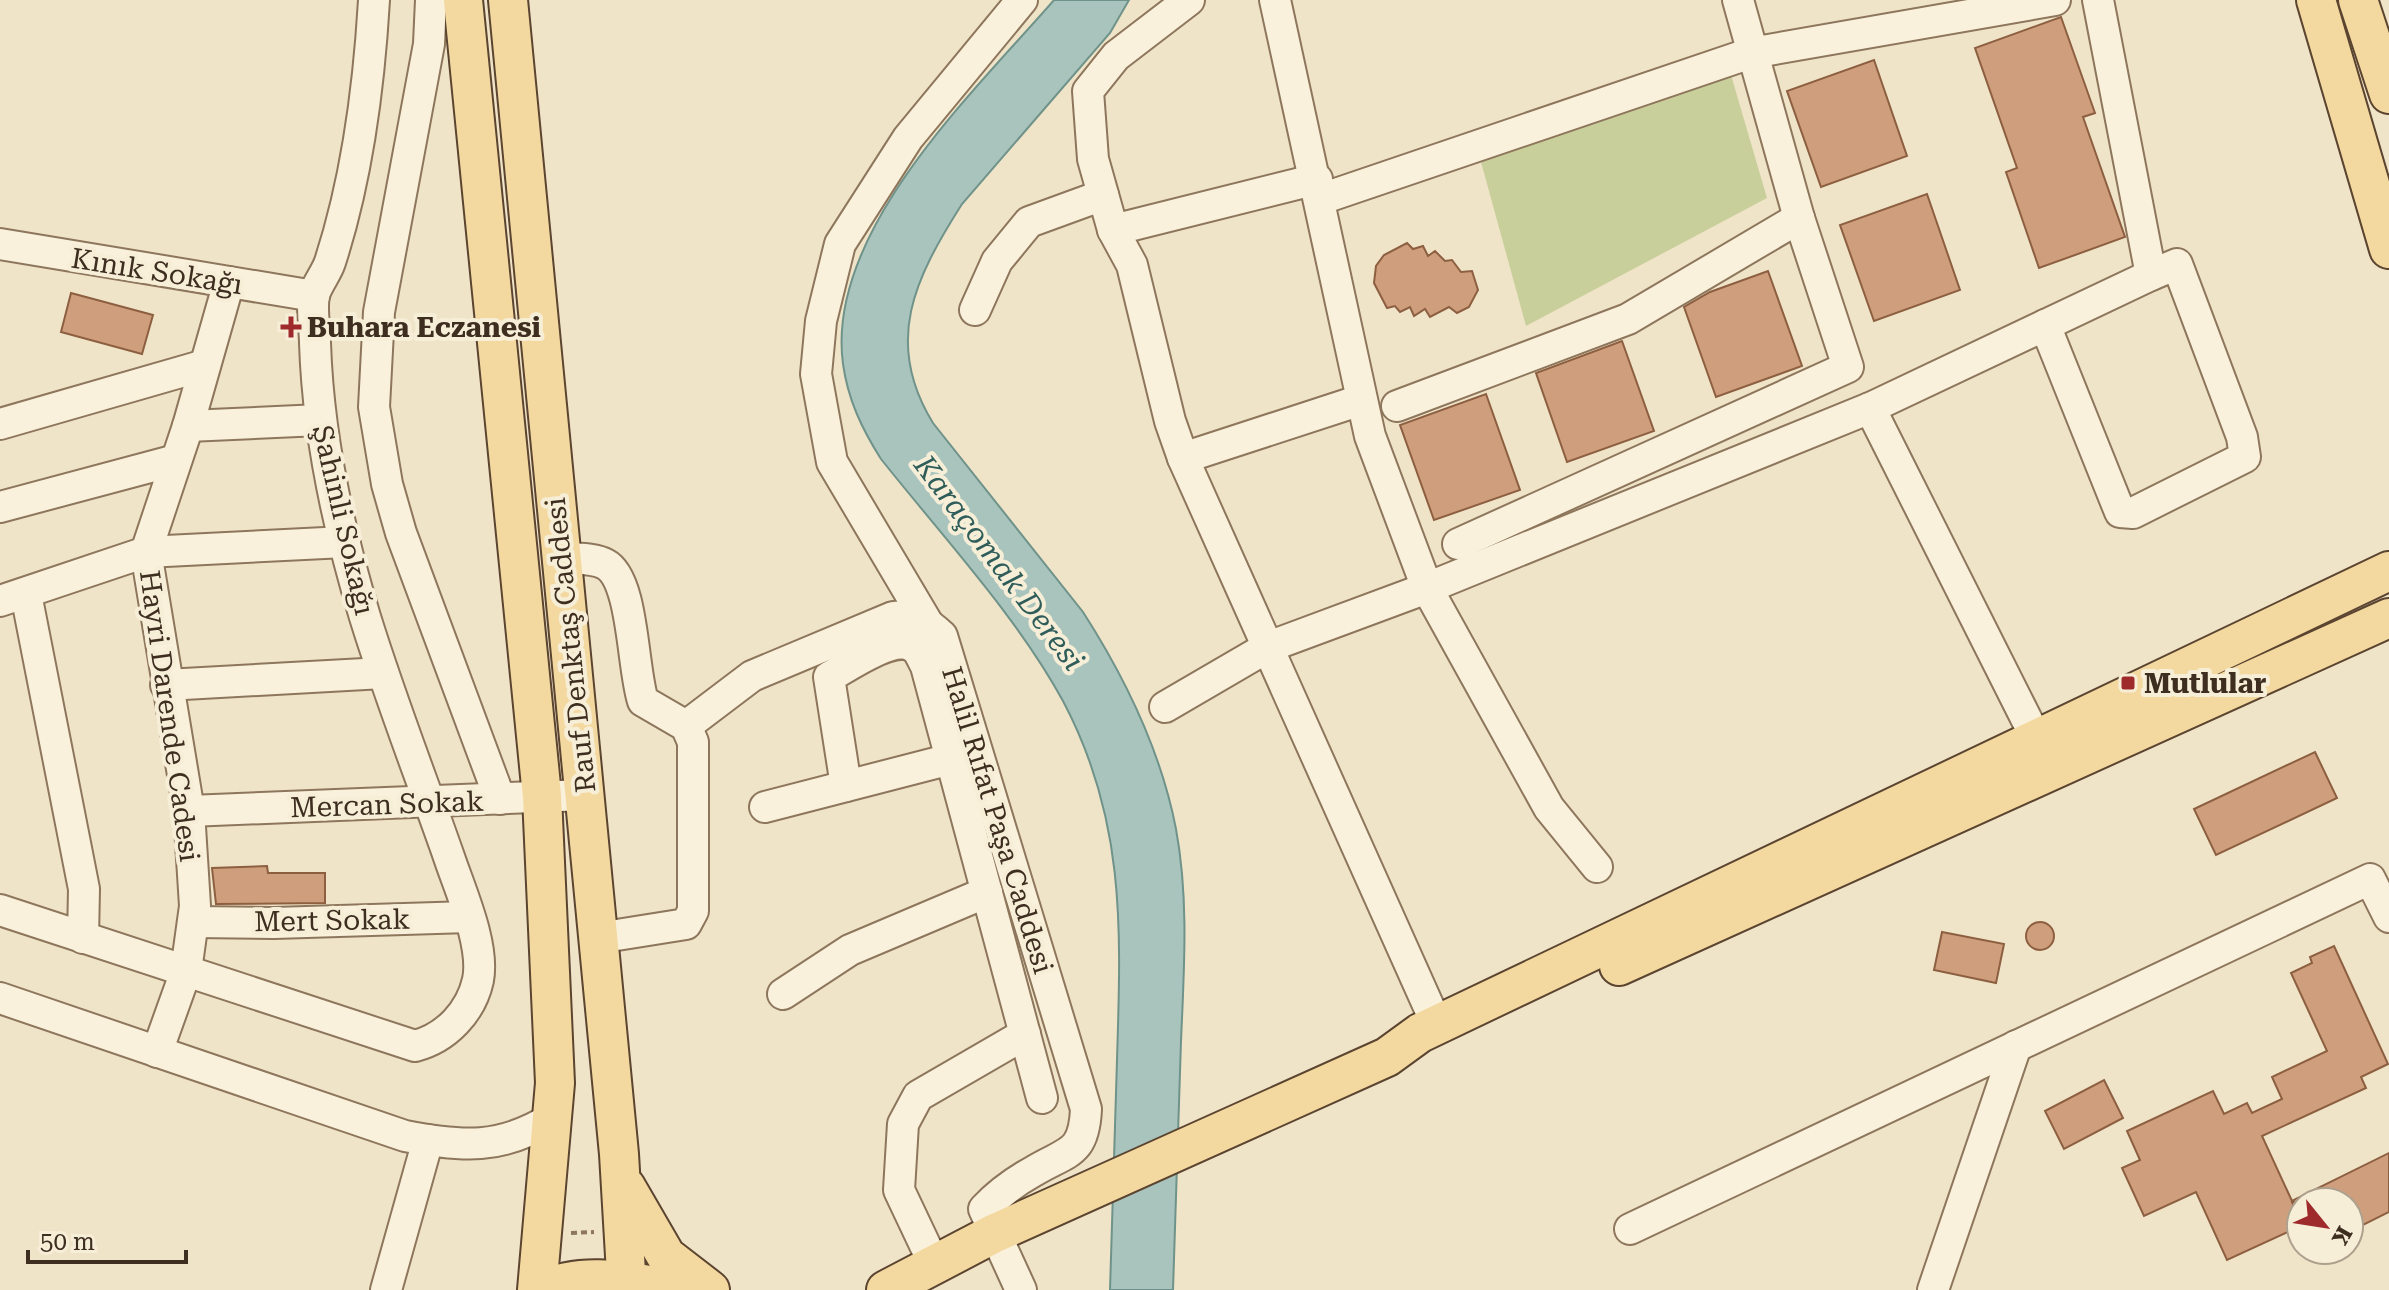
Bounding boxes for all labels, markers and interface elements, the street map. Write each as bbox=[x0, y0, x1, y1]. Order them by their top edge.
street label: Kınık Sokağı bbox=[69, 242, 245, 301]
place label: Buhara Eczanesi bbox=[307, 311, 541, 344]
marker: Buhara Eczanesi bbox=[282, 318, 300, 336]
street label: Şahinli Sokağı bbox=[306, 422, 381, 618]
water label: Karaçomak Deresi bbox=[907, 448, 1092, 677]
street label: Rauf Denktaş Caddesi bbox=[539, 496, 602, 794]
street label: Hayri Darende Cadesi bbox=[133, 568, 206, 864]
street label: Halil Rıfat Paşa Caddesi bbox=[935, 663, 1060, 978]
place label: Mutlular bbox=[2144, 667, 2267, 700]
marker: Mutlular bbox=[2119, 674, 2137, 692]
street label: Mercan Sokak bbox=[290, 785, 485, 824]
street label: Mert Sokak bbox=[254, 903, 411, 938]
north arrow bbox=[2285, 1186, 2365, 1266]
scale bar bbox=[28, 1214, 186, 1264]
text: K bbox=[2327, 1222, 2357, 1249]
text: 50 m bbox=[40, 1228, 95, 1256]

